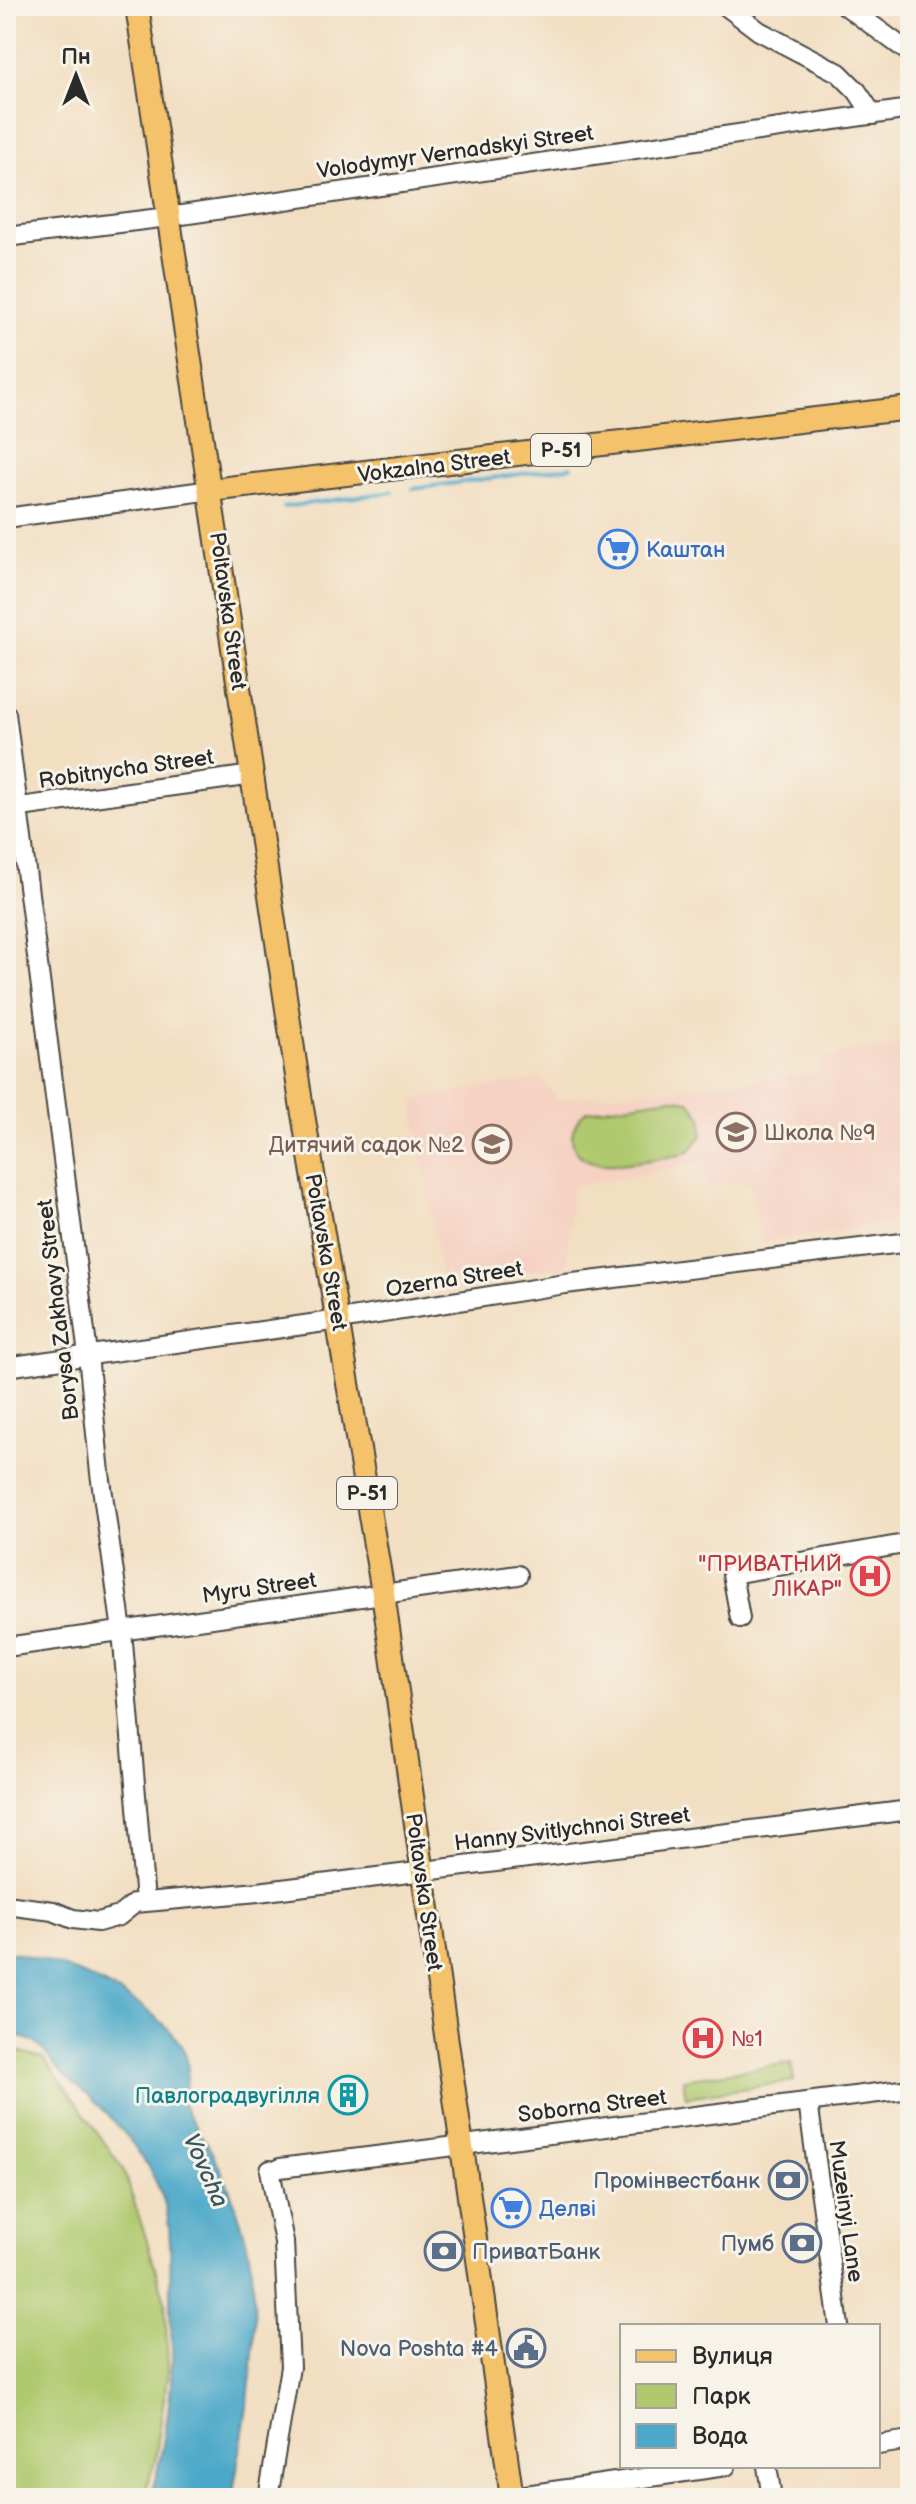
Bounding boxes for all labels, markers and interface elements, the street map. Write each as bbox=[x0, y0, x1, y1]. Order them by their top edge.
north arrow bbox=[36, 36, 116, 116]
text: Пн bbox=[61, 44, 91, 71]
street label: Volodymyr Vernadskyi Street bbox=[315, 120, 595, 185]
road number: Р-51 bbox=[531, 434, 591, 466]
street label: Vokzalna Street bbox=[356, 444, 512, 489]
supermarket icon: Каштан bbox=[597, 528, 639, 570]
street label: Poltavska Street bbox=[203, 531, 252, 692]
place label: Каштан bbox=[646, 537, 725, 564]
street label: Robitnycha Street bbox=[37, 744, 216, 795]
school or university icon: Школа №9 bbox=[715, 1111, 757, 1153]
place label: Школа №9 bbox=[764, 1120, 876, 1147]
school or university icon: Дитячий садок №2 bbox=[471, 1123, 513, 1165]
place label: Дитячий садок №2 bbox=[269, 1132, 464, 1159]
street label: Poltavska Street bbox=[298, 1172, 353, 1333]
street label: Borysa Zakhavy Street bbox=[32, 1198, 85, 1422]
street label: Ozerna Street bbox=[384, 1255, 525, 1304]
road number: Р-51 bbox=[337, 1477, 397, 1509]
place label: "ПРИВАТНИЙ ЛІКАР" bbox=[698, 1551, 842, 1603]
hospital icon: "ПРИВАТНИЙ ЛІКАР" bbox=[849, 1555, 891, 1597]
street label: Myru Street bbox=[200, 1567, 318, 1610]
street label: Hanny Svitlychnoi Street bbox=[453, 1802, 692, 1857]
street label: Poltavska Street bbox=[399, 1812, 448, 1973]
hospital icon: №1 bbox=[682, 2017, 724, 2059]
place label: №1 bbox=[731, 2026, 763, 2053]
building icon: Павлоградвугілля bbox=[327, 2074, 369, 2116]
place label: Павлоградвугілля bbox=[135, 2083, 320, 2110]
street label: Soborna Street bbox=[516, 2084, 668, 2129]
water label: Vovcha bbox=[176, 2129, 235, 2212]
street label: Muzeinyi Lane bbox=[822, 2139, 869, 2284]
bank icon: Промінвестбанк bbox=[767, 2159, 809, 2201]
place label: Промінвестбанк bbox=[593, 2168, 760, 2195]
supermarket icon: Делві bbox=[490, 2187, 532, 2229]
place label: Делві bbox=[539, 2196, 596, 2223]
bank icon: Пумб bbox=[781, 2222, 823, 2264]
bank icon: ПриватБанк bbox=[423, 2230, 465, 2272]
place label: Пумб bbox=[721, 2231, 774, 2258]
place label: ПриватБанк bbox=[472, 2239, 601, 2266]
legend bbox=[620, 2324, 880, 2468]
public building icon: Nova Poshta #4 bbox=[505, 2327, 547, 2369]
place label: Nova Poshta #4 bbox=[340, 2336, 499, 2363]
text: Вулиця bbox=[692, 2342, 773, 2371]
text: Парк bbox=[692, 2382, 751, 2411]
text: Вода bbox=[692, 2422, 748, 2451]

